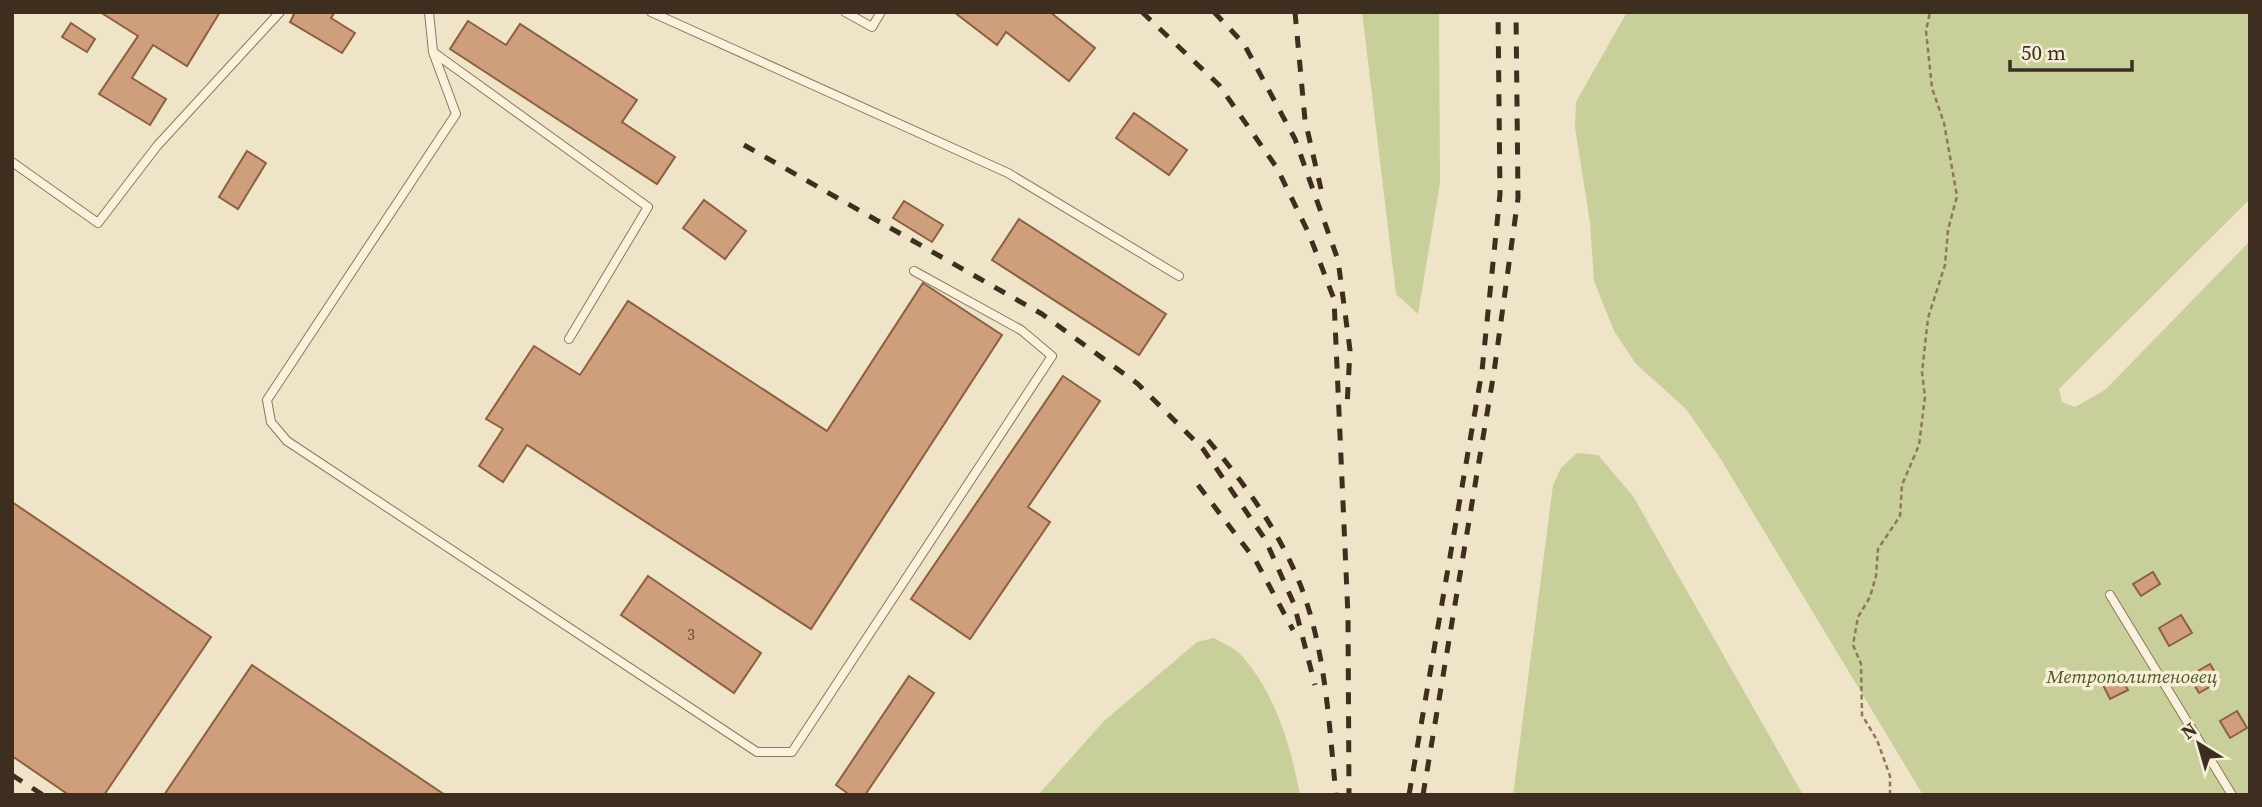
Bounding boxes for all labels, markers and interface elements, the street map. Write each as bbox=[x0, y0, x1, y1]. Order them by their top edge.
scale bar bbox=[2010, 28, 2132, 72]
text: 50 m bbox=[2021, 38, 2066, 67]
house number: 3 bbox=[687, 623, 695, 645]
park label: Метрополитеновец bbox=[2046, 663, 2218, 689]
north arrow bbox=[2164, 709, 2234, 779]
text: N bbox=[2175, 716, 2202, 745]

